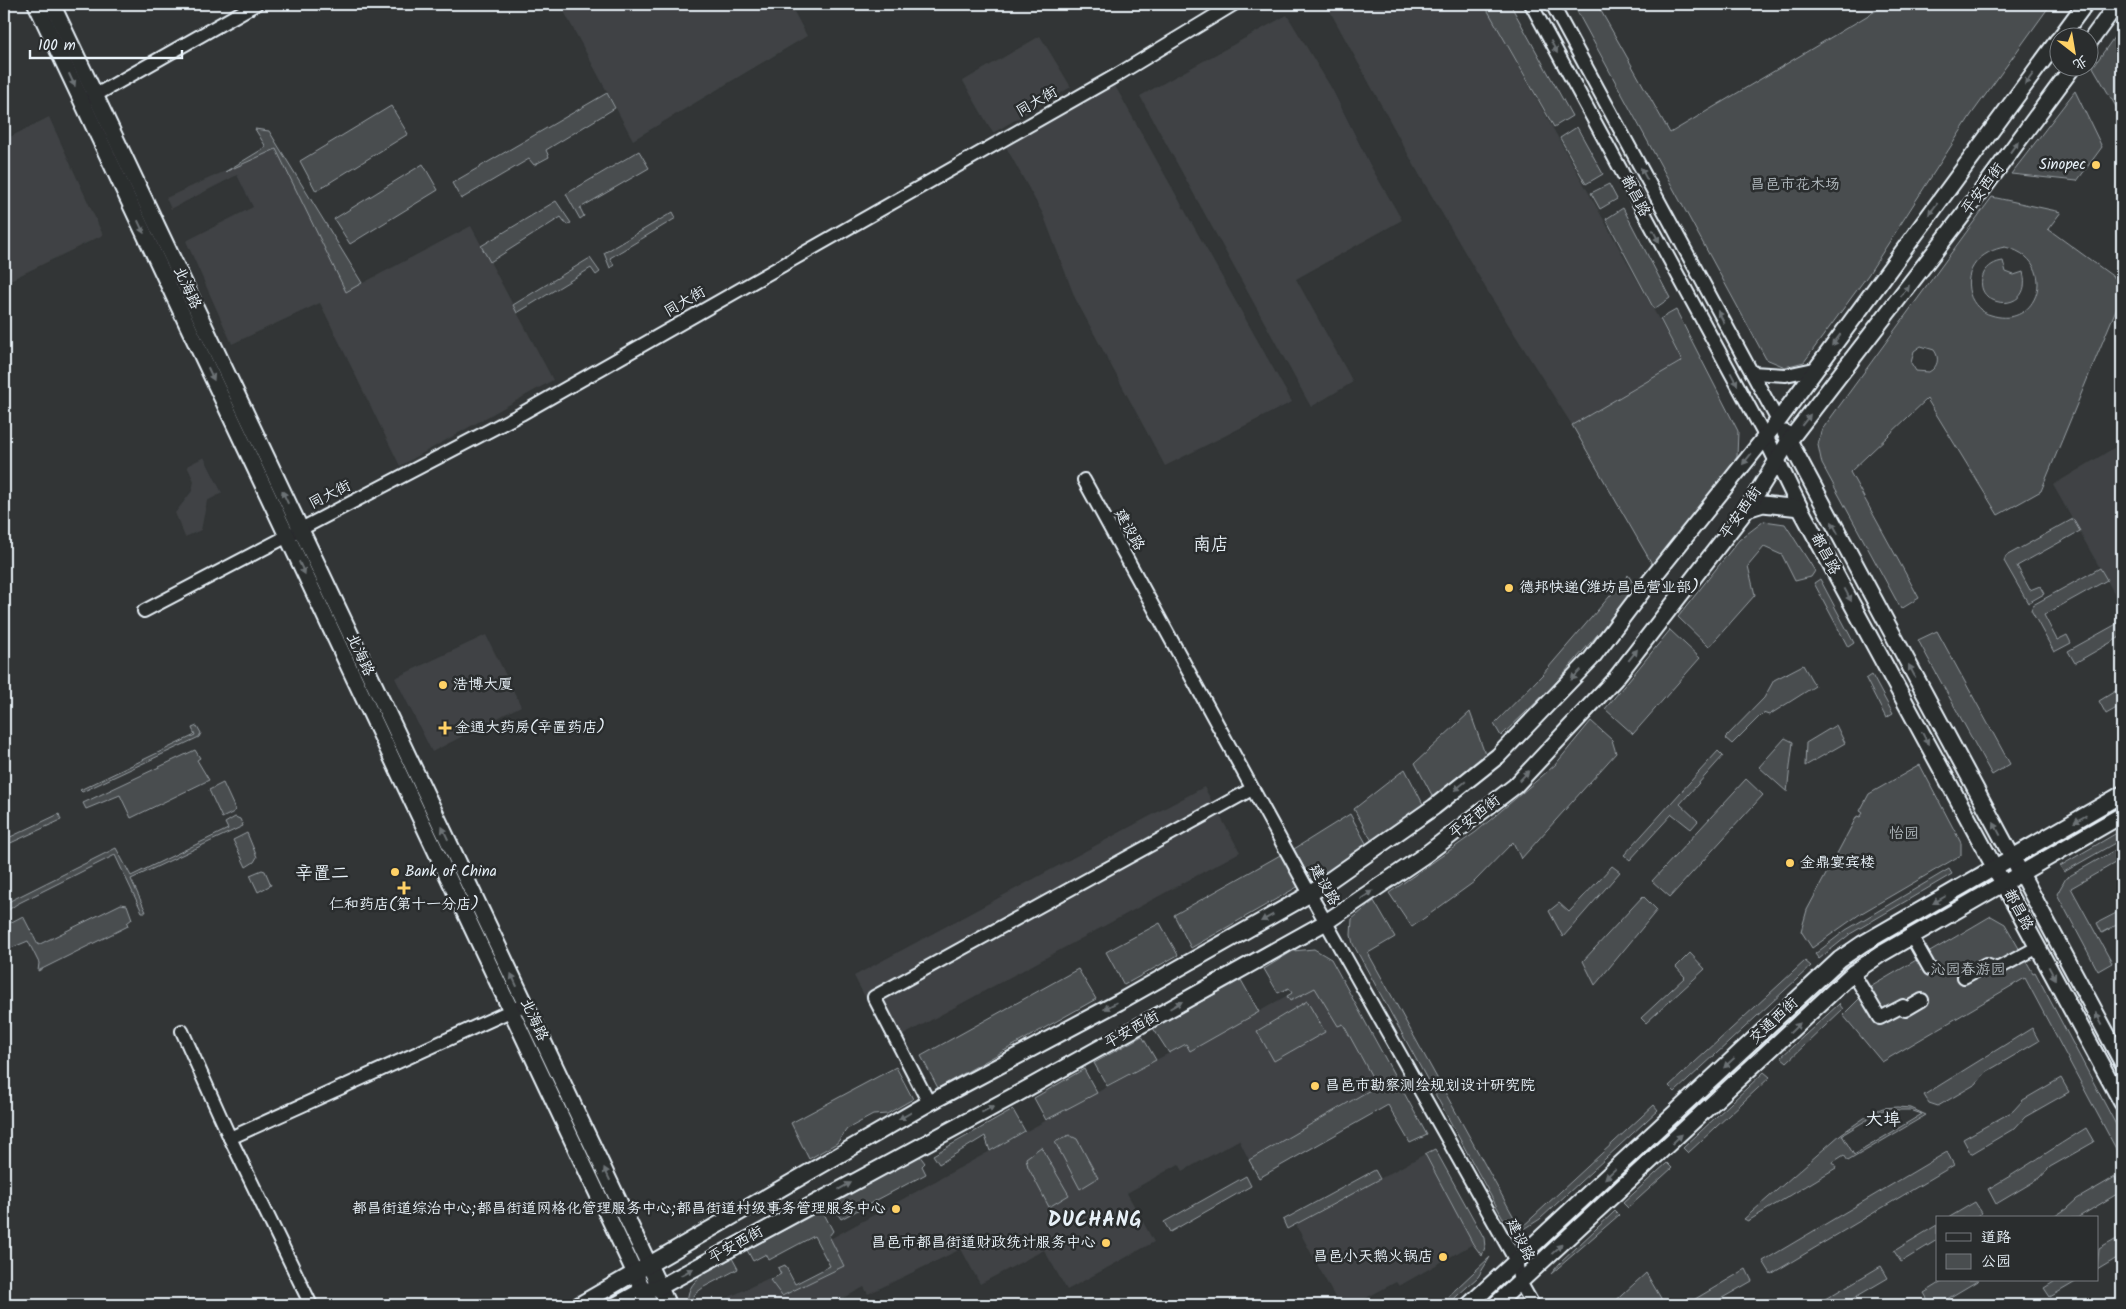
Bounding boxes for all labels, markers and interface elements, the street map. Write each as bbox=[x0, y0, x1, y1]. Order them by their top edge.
scale bar bbox=[30, 28, 182, 60]
north arrow bbox=[2048, 28, 2098, 78]
text: 100 m bbox=[38, 34, 76, 58]
one-way arrow bbox=[1550, 39, 1558, 54]
text: 北 bbox=[2069, 49, 2092, 75]
one-way arrow bbox=[68, 72, 76, 87]
one-way arrow bbox=[2024, 72, 2035, 85]
street label: 同大街 bbox=[1012, 80, 1062, 124]
one-way arrow bbox=[2009, 141, 2019, 154]
place label: Sinopec bbox=[2039, 153, 2086, 177]
street label: 平安西街 bbox=[1955, 158, 2011, 220]
marker: Sinopec bbox=[2090, 159, 2102, 171]
one-way arrow bbox=[1640, 167, 1648, 181]
street label: 都昌路 bbox=[1614, 170, 1656, 222]
park label: 昌邑市花木场 bbox=[1750, 173, 1840, 197]
one-way arrow bbox=[1927, 202, 1938, 215]
one-way arrow bbox=[137, 219, 146, 234]
one-way arrow bbox=[1652, 228, 1660, 243]
street label: 北海路 bbox=[167, 263, 207, 313]
street label: 同大街 bbox=[660, 280, 710, 324]
one-way arrow bbox=[1900, 284, 1910, 298]
one-way arrow bbox=[1717, 309, 1725, 324]
one-way arrow bbox=[1831, 333, 1841, 347]
one-way arrow bbox=[206, 366, 215, 381]
one-way arrow bbox=[1729, 372, 1738, 385]
one-way arrow bbox=[1800, 413, 1811, 426]
one-way arrow bbox=[1742, 452, 1752, 466]
street label: 同大街 bbox=[304, 474, 356, 516]
street label: 平安西街 bbox=[1714, 482, 1768, 544]
one-way arrow bbox=[281, 490, 289, 504]
street label: 建设路 bbox=[1108, 504, 1150, 556]
one-way arrow bbox=[1831, 521, 1840, 534]
street label: 都昌路 bbox=[1804, 528, 1846, 580]
district label: 南店 bbox=[1193, 531, 1229, 560]
one-way arrow bbox=[299, 561, 307, 575]
place label: 德邦快递(潍坊昌邑营业部) bbox=[1519, 576, 1699, 600]
marker: 德邦快递(潍坊昌邑营业部) bbox=[1503, 582, 1515, 594]
one-way arrow bbox=[1844, 588, 1852, 603]
street label: 北海路 bbox=[340, 630, 380, 680]
one-way arrow bbox=[1628, 649, 1638, 662]
one-way arrow bbox=[1908, 664, 1916, 678]
one-way arrow bbox=[1570, 668, 1582, 680]
place label: 浩博大厦 bbox=[453, 673, 513, 697]
marker: 浩博大厦 bbox=[437, 679, 449, 691]
place label: 金通大药房(辛置药店) bbox=[455, 716, 605, 740]
marker: 金通大药房(辛置药店) bbox=[439, 722, 451, 734]
one-way arrow bbox=[1921, 731, 1929, 746]
one-way arrow bbox=[1518, 771, 1530, 783]
one-way arrow bbox=[1454, 781, 1467, 792]
street label: 平安西街 bbox=[1444, 789, 1506, 845]
one-way arrow bbox=[2073, 814, 2087, 823]
park label: 怡园 bbox=[1889, 822, 1919, 846]
one-way arrow bbox=[1993, 823, 2002, 836]
one-way arrow bbox=[441, 826, 449, 840]
place label: 金鼎宴宾楼 bbox=[1800, 851, 1875, 875]
marker: 金鼎宴宾楼 bbox=[1784, 857, 1796, 869]
district label: 辛置二 bbox=[295, 860, 349, 889]
place label: Bank of China bbox=[405, 860, 497, 884]
street label: 建设路 bbox=[1302, 860, 1346, 910]
marker: Bank of China bbox=[389, 866, 401, 878]
marker: 仁和药店(第十一分店) bbox=[398, 882, 410, 894]
street label: 都昌路 bbox=[1997, 884, 2039, 936]
one-way arrow bbox=[1360, 890, 1373, 899]
place label: 仁和药店(第十一分店) bbox=[329, 893, 479, 917]
one-way arrow bbox=[1932, 895, 1946, 904]
one-way arrow bbox=[1260, 914, 1274, 922]
park label: 沁园春游园 bbox=[1930, 958, 2006, 982]
one-way arrow bbox=[2048, 967, 2057, 980]
one-way arrow bbox=[510, 973, 518, 987]
street label: 交通西街 bbox=[1744, 992, 1804, 1050]
street label: 北海路 bbox=[514, 995, 554, 1045]
one-way arrow bbox=[1170, 1000, 1183, 1009]
one-way arrow bbox=[1103, 1002, 1117, 1010]
street label: 平安西街 bbox=[1100, 1005, 1164, 1055]
one-way arrow bbox=[2095, 1012, 2103, 1026]
one-way arrow bbox=[1789, 1022, 1801, 1034]
one-way arrow bbox=[1723, 1057, 1735, 1069]
place label: 昌邑市勘察测绘规划设计研究院 bbox=[1325, 1074, 1535, 1098]
marker: 昌邑市勘察测绘规划设计研究院 bbox=[1309, 1080, 1321, 1092]
one-way arrow bbox=[981, 1105, 996, 1113]
district label: 大埠 bbox=[1865, 1106, 1901, 1135]
one-way arrow bbox=[899, 1112, 912, 1121]
one-way arrow bbox=[1670, 1133, 1682, 1145]
one-way arrow bbox=[602, 1167, 610, 1181]
one-way arrow bbox=[1604, 1168, 1616, 1180]
one-way arrow bbox=[838, 1181, 852, 1190]
place label: 都昌街道综治中心;都昌街道网格化管理服务中心;都昌街道村级事务管理服务中心 bbox=[352, 1197, 886, 1221]
marker: 都昌街道综治中心;都昌街道网格化管理服务中心;都昌街道村级事务管理服务中心 bbox=[890, 1203, 902, 1215]
district label: DUCHANG bbox=[1048, 1205, 1142, 1237]
street label: 建设路 bbox=[1499, 1215, 1541, 1265]
legend bbox=[1936, 1216, 2098, 1282]
street label: 平安西街 bbox=[704, 1220, 768, 1270]
text: 道路 bbox=[1981, 1226, 2011, 1250]
place label: 昌邑市都昌街道财政统计服务中心 bbox=[871, 1231, 1096, 1255]
marker: 昌邑市都昌街道财政统计服务中心 bbox=[1100, 1237, 1112, 1249]
one-way arrow bbox=[1550, 1243, 1563, 1254]
place label: 昌邑小天鹅火锅店 bbox=[1313, 1245, 1433, 1269]
text: 公园 bbox=[1981, 1250, 2011, 1274]
marker: 昌邑小天鹅火锅店 bbox=[1437, 1251, 1449, 1263]
one-way arrow bbox=[680, 1268, 694, 1276]

